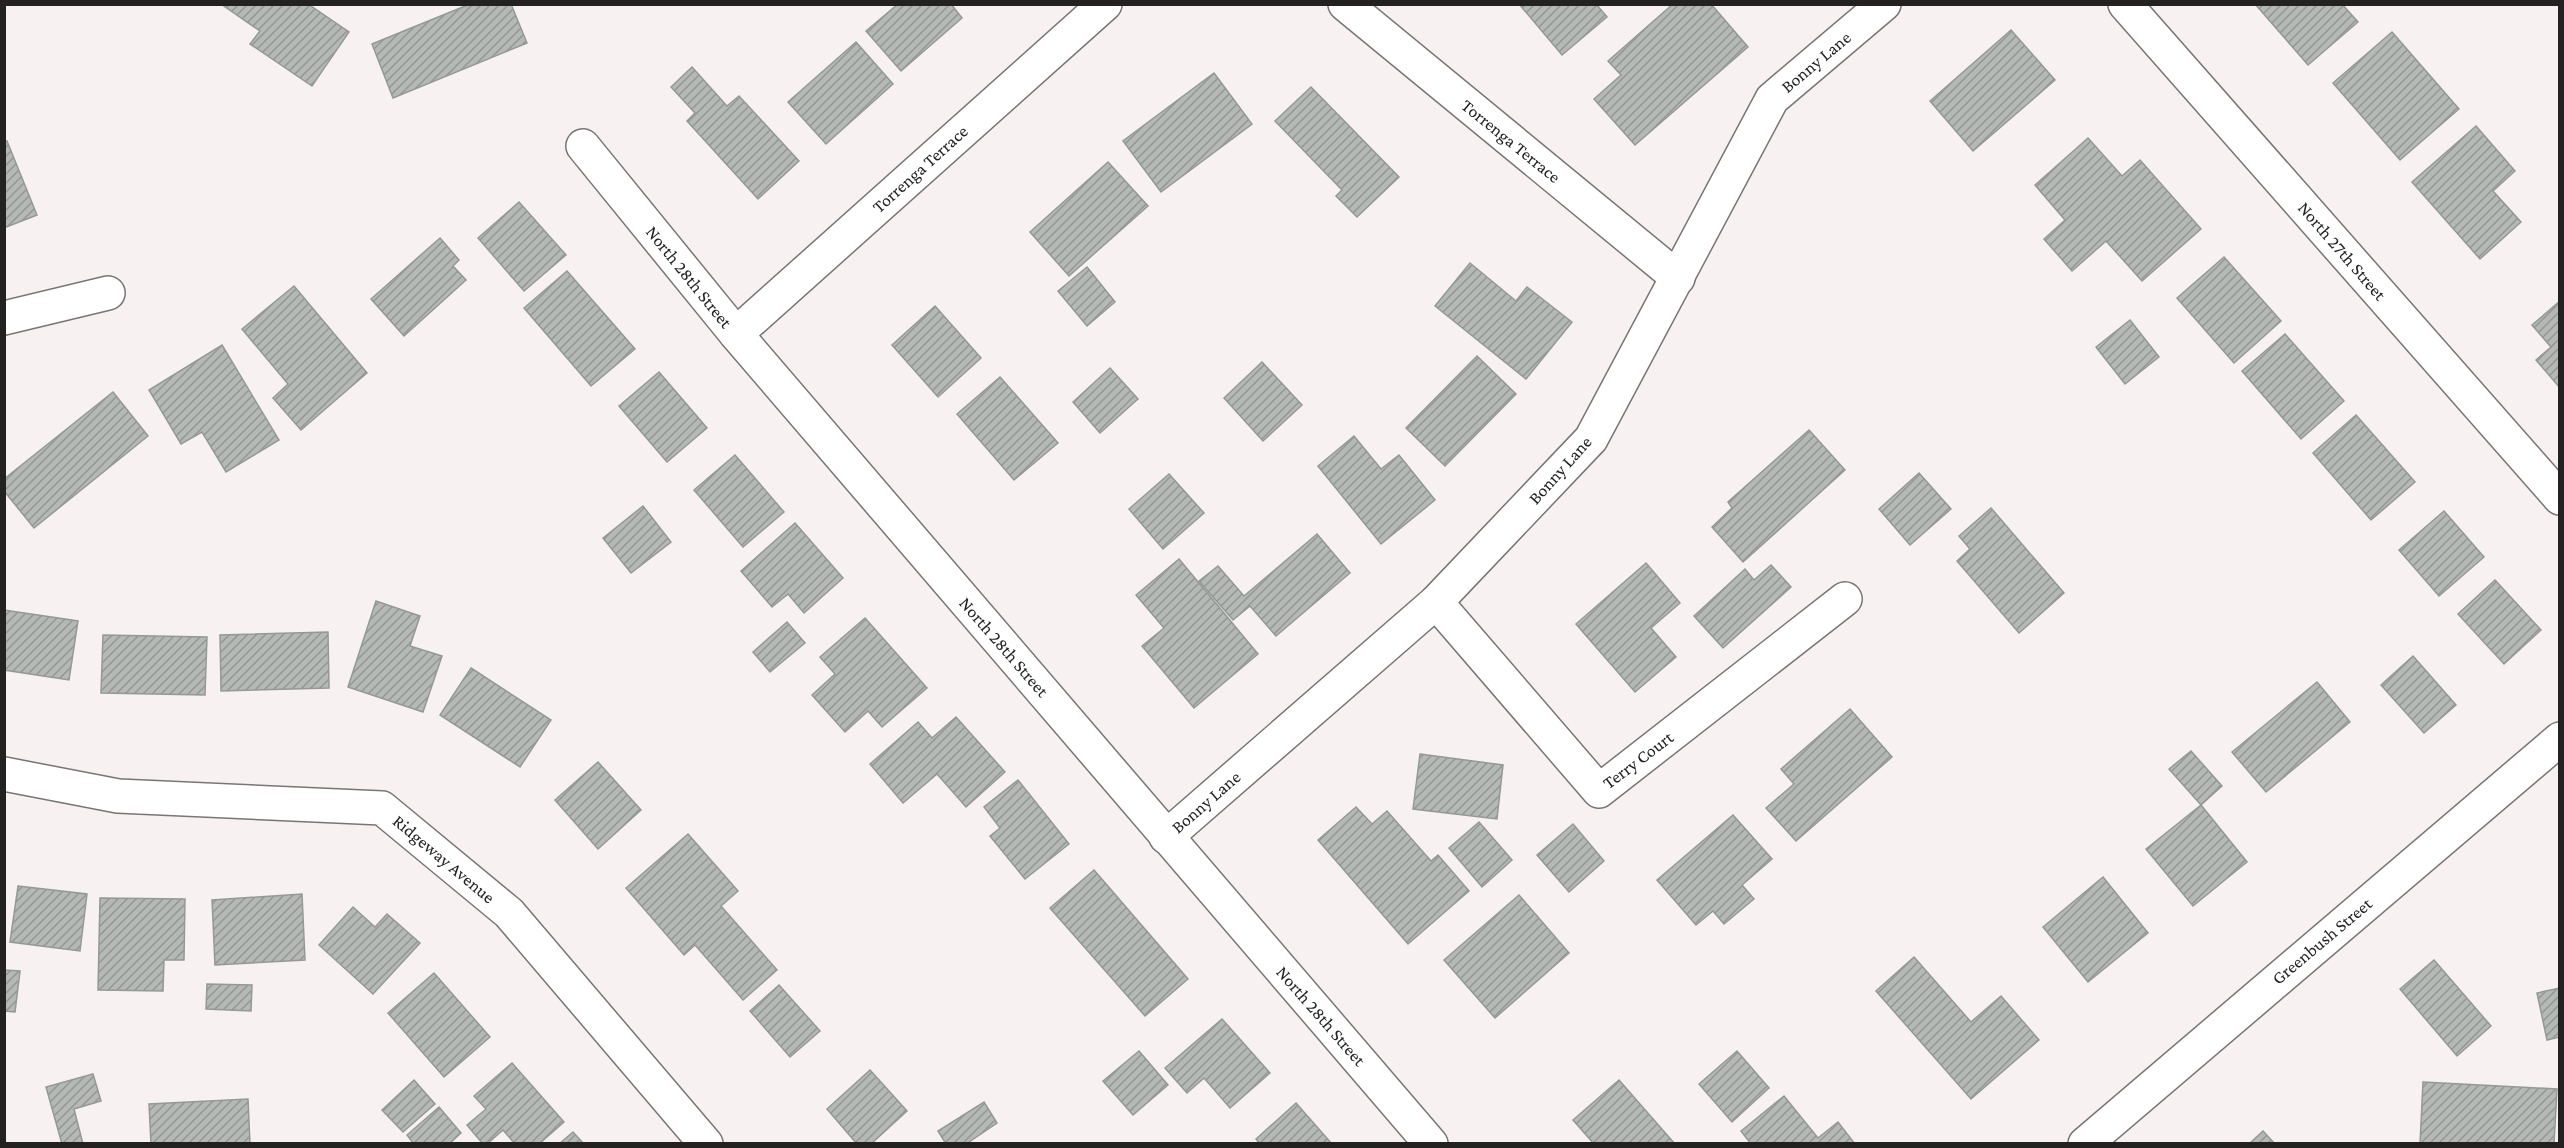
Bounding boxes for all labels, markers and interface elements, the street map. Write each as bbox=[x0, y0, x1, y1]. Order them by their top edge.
street label: Bonny Lane bbox=[1777, 27, 1855, 97]
street label: Torrenga Terrace bbox=[1458, 95, 1565, 187]
street label: Torrenga Terrace bbox=[868, 121, 972, 217]
street label: North 27th Street bbox=[2294, 198, 2391, 305]
street label: North 28th Street bbox=[642, 222, 737, 333]
street label: Bonny Lane bbox=[1524, 432, 1596, 508]
street label: North 28th Street bbox=[955, 593, 1053, 702]
street label: Terry Court bbox=[1599, 726, 1678, 793]
street label: Bonny Lane bbox=[1167, 767, 1245, 837]
street label: Ridgeway Avenue bbox=[389, 811, 499, 907]
street label: Greenbush Street bbox=[2268, 893, 2377, 989]
street label: North 28th Street bbox=[1272, 962, 1370, 1071]

